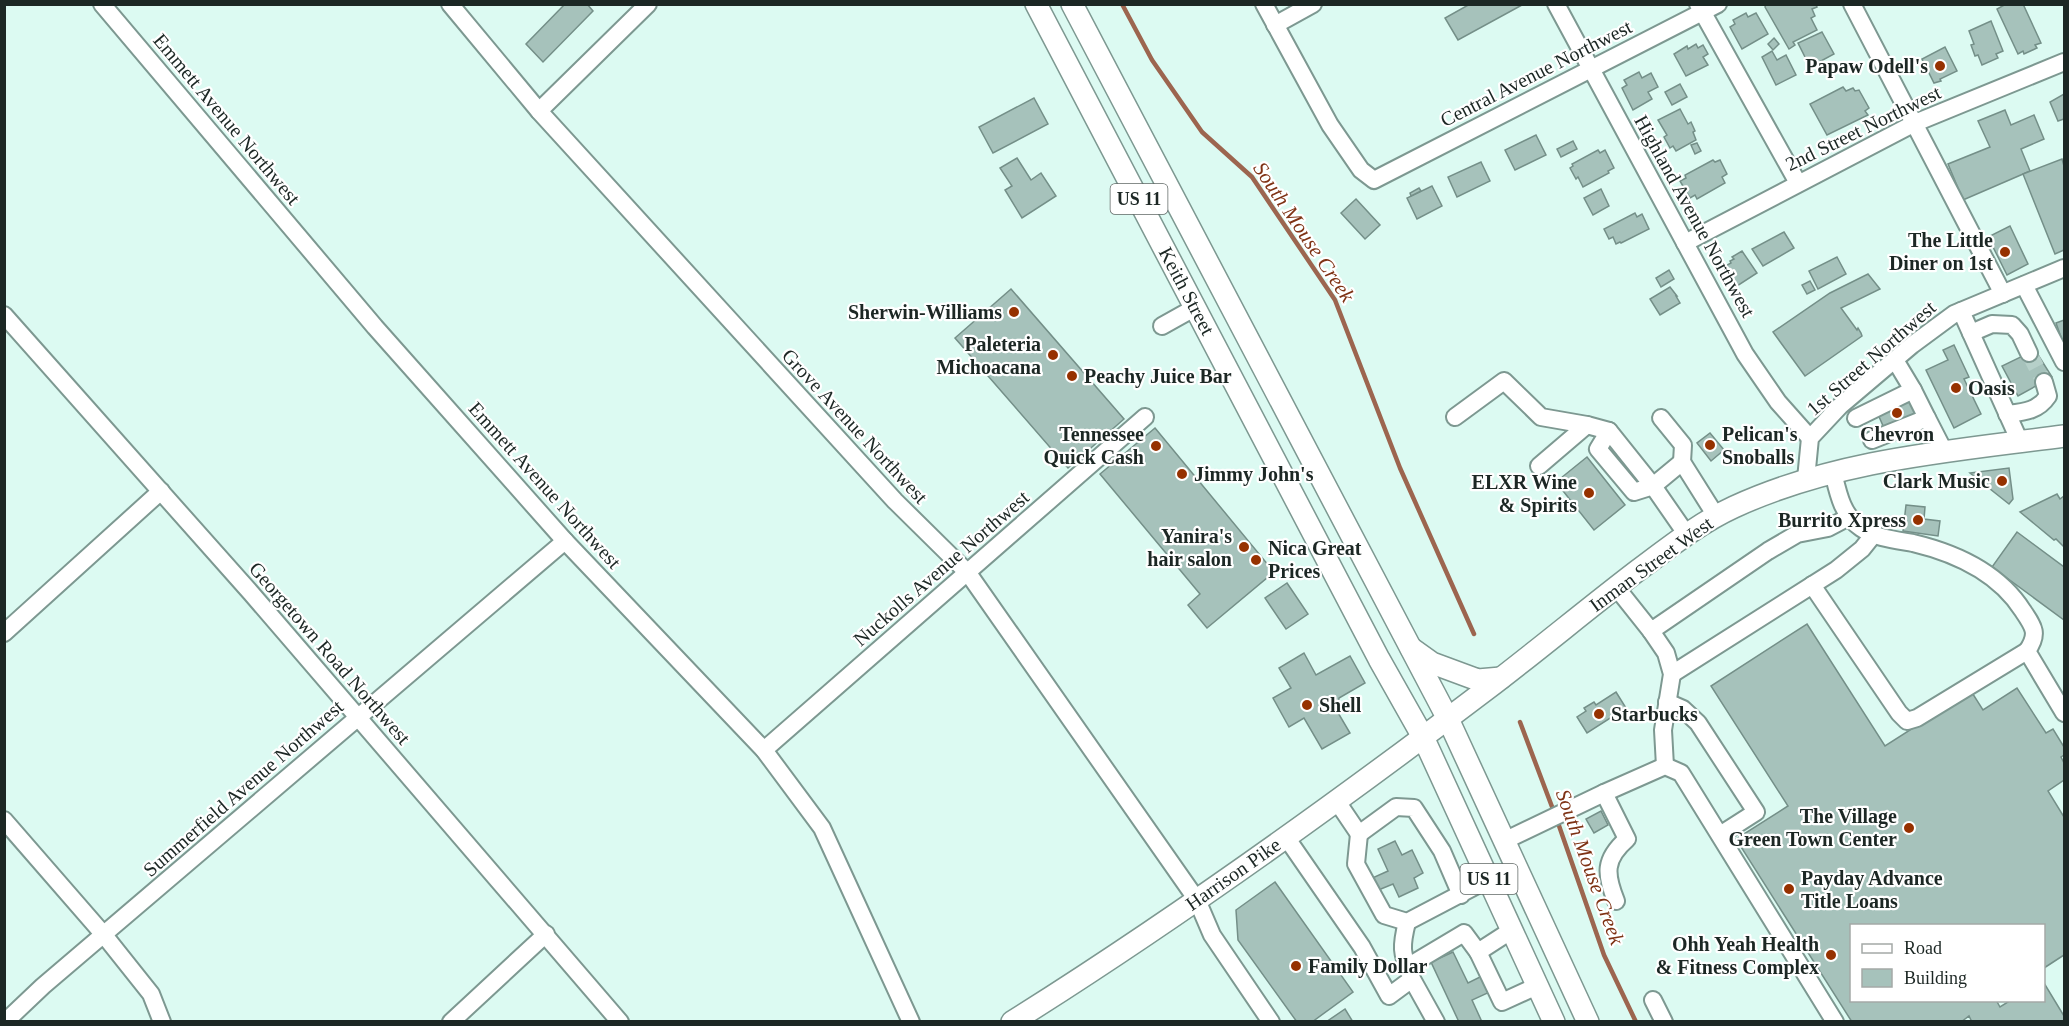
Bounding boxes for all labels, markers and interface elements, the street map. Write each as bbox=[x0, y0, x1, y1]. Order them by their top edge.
street label: Central Avenue Northwest bbox=[1437, 15, 1636, 131]
street label: Emmett Avenue Northwest bbox=[149, 29, 305, 209]
place label: Papaw Odell's bbox=[1805, 55, 1928, 78]
marker: Papaw Odell's bbox=[1933, 59, 1947, 73]
street label: 2nd Street Northwest bbox=[1782, 81, 1945, 175]
street label: Highland Avenue Northwest bbox=[1629, 111, 1760, 322]
water label: South Mouse Creek bbox=[1248, 157, 1360, 307]
road number: US 11 bbox=[1110, 184, 1168, 214]
place label: The Little Diner on 1st bbox=[1889, 229, 1993, 274]
street label: Keith Street bbox=[1155, 243, 1219, 339]
marker: The Little Diner on 1st bbox=[1998, 245, 2012, 259]
street label: 1st Street Northwest bbox=[1802, 296, 1940, 420]
place label: Sherwin-Williams bbox=[848, 301, 1002, 323]
marker: Sherwin-Williams bbox=[1007, 305, 1021, 319]
place label: Paleteria Michoacana bbox=[937, 333, 1041, 378]
street label: Grove Avenue Northwest bbox=[778, 344, 933, 508]
marker: Paleteria Michoacana bbox=[1046, 348, 1060, 362]
place label: Peachy Juice Bar bbox=[1084, 365, 1232, 388]
marker: Peachy Juice Bar bbox=[1065, 369, 1079, 383]
place label: Oasis bbox=[1968, 377, 2015, 399]
marker: Oasis bbox=[1949, 381, 1963, 395]
street label: Emmett Avenue Northwest bbox=[464, 397, 626, 573]
marker: Chevron bbox=[1890, 406, 1904, 420]
place label: Tennessee Quick Cash bbox=[1043, 423, 1144, 468]
place label: Pelican's Snoballs bbox=[1722, 423, 1798, 468]
place label: Chevron bbox=[1860, 423, 1934, 445]
marker: Pelican's Snoballs bbox=[1703, 438, 1717, 452]
marker: Tennessee Quick Cash bbox=[1149, 439, 1163, 453]
place label: Jimmy John's bbox=[1194, 463, 1314, 486]
marker: Jimmy John's bbox=[1175, 467, 1189, 481]
place label: Clark Music bbox=[1883, 470, 1990, 492]
place label: ELXR Wine & Spirits bbox=[1472, 471, 1577, 517]
marker: Clark Music bbox=[1995, 474, 2009, 488]
street label: Nuckolls Avenue Northwest bbox=[849, 486, 1034, 650]
marker: ELXR Wine & Spirits bbox=[1582, 486, 1596, 500]
place label: Burrito Xpress bbox=[1778, 509, 1906, 532]
street label: Inman Street West bbox=[1585, 512, 1717, 616]
marker: Burrito Xpress bbox=[1911, 513, 1925, 527]
place label: Yanira's hair salon bbox=[1147, 525, 1232, 570]
place label: Nica Great Prices bbox=[1268, 537, 1362, 582]
marker: Yanira's hair salon bbox=[1237, 540, 1251, 554]
marker: Nica Great Prices bbox=[1249, 553, 1263, 567]
street label: Georgetown Road Northwest bbox=[244, 557, 415, 750]
place label: Shell bbox=[1319, 694, 1362, 716]
street label: Summerfield Avenue Northwest bbox=[139, 695, 348, 881]
marker: Shell bbox=[1300, 698, 1314, 712]
place label: Starbucks bbox=[1611, 703, 1698, 725]
marker: Starbucks bbox=[1592, 707, 1606, 721]
water label: South Mouse Creek bbox=[1551, 786, 1629, 949]
place label: The Village Green Town Center bbox=[1728, 805, 1897, 850]
marker: The Village Green Town Center bbox=[1902, 821, 1916, 835]
street label: Harrison Pike bbox=[1181, 833, 1285, 915]
road number: US 11 bbox=[1460, 864, 1518, 894]
place label: Payday Advance Title Loans bbox=[1801, 867, 1943, 912]
marker: Payday Advance Title Loans bbox=[1782, 882, 1796, 896]
legend bbox=[1850, 924, 2045, 1002]
place label: Ohh Yeah Health & Fitness Complex bbox=[1656, 933, 1819, 979]
text: Road bbox=[1904, 938, 1942, 958]
marker: Ohh Yeah Health & Fitness Complex bbox=[1824, 948, 1838, 962]
place label: Family Dollar bbox=[1308, 955, 1428, 978]
marker: Family Dollar bbox=[1289, 959, 1303, 973]
text: Building bbox=[1904, 968, 1967, 988]

